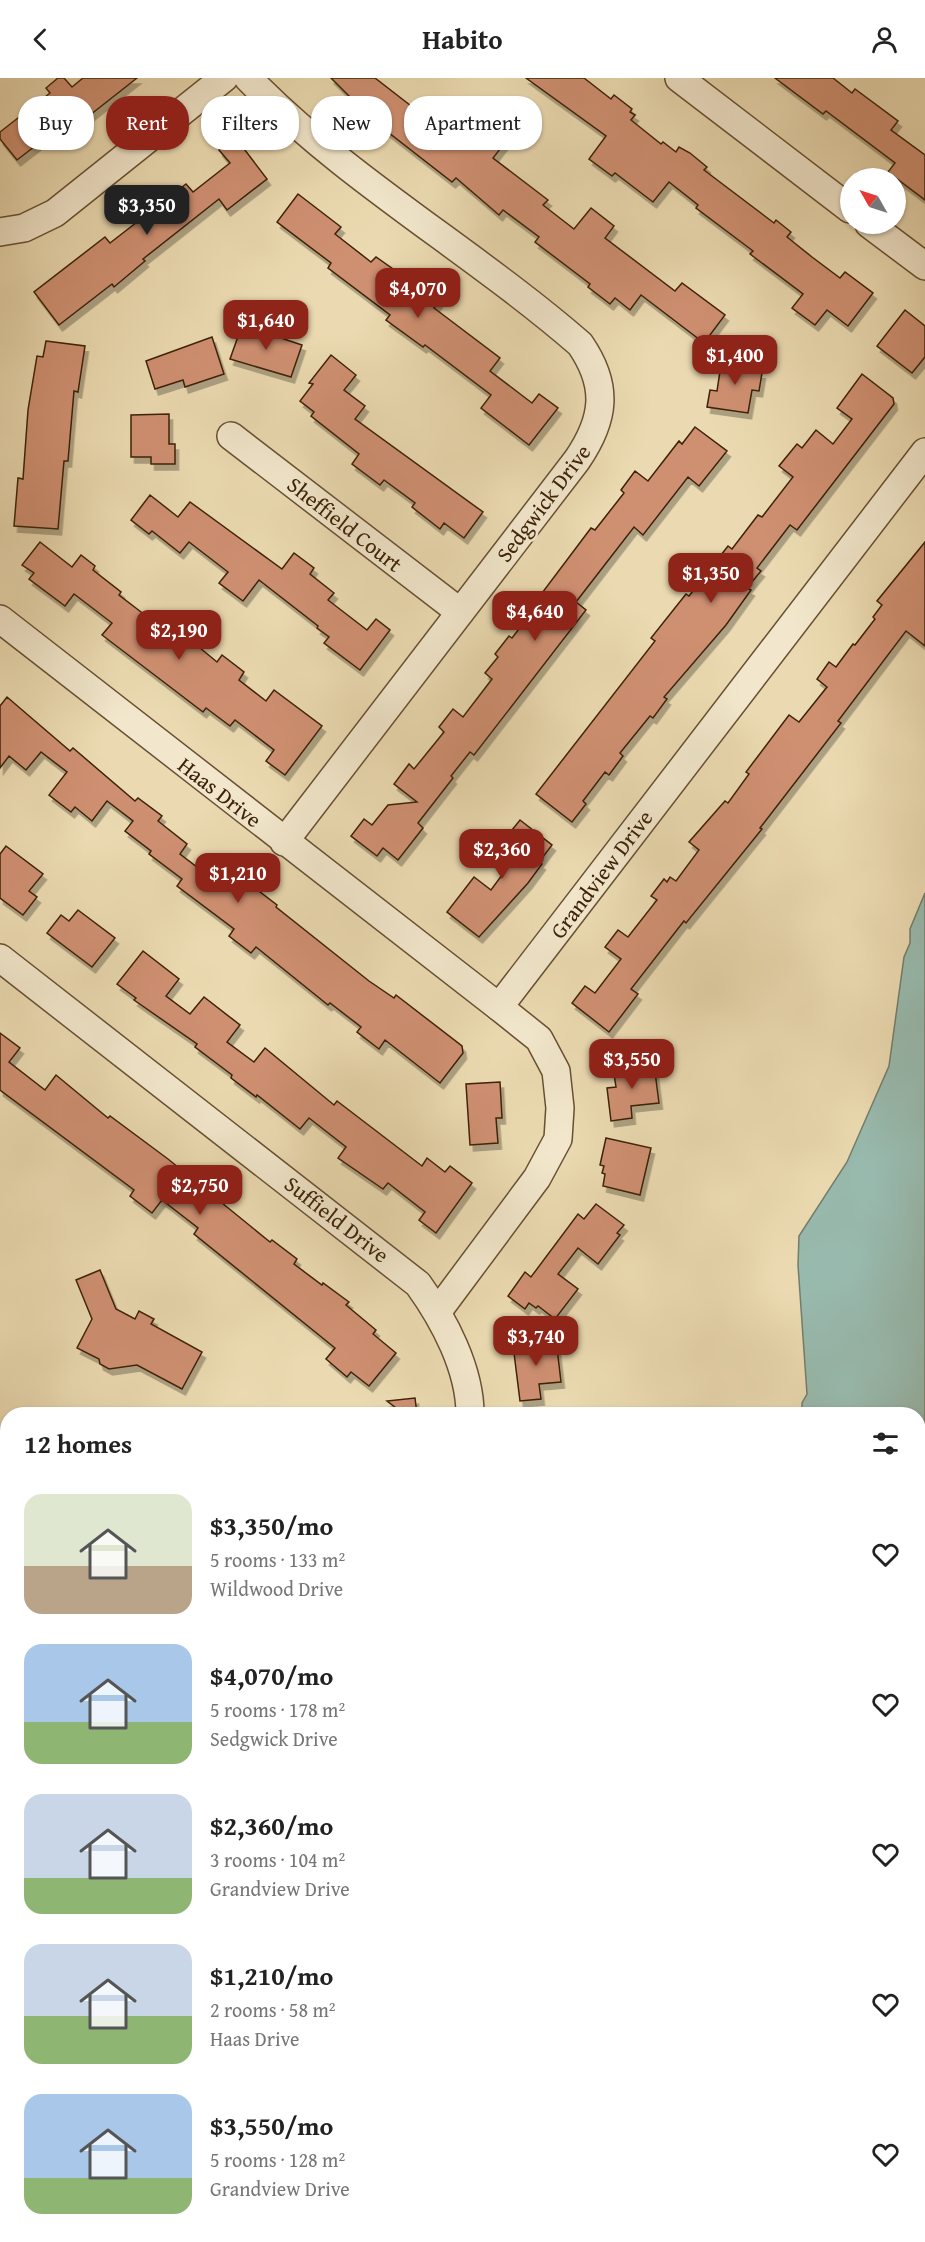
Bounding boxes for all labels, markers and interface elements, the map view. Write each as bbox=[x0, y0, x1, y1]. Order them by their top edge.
text: Habito bbox=[422, 19, 503, 59]
icon: back bbox=[24, 23, 57, 56]
icon: person bbox=[868, 23, 901, 56]
chip: Buy bbox=[18, 96, 94, 150]
chip: Rent bbox=[106, 96, 189, 150]
chip: Filters bbox=[201, 96, 299, 150]
chip: New bbox=[311, 96, 392, 150]
chip: Apartment bbox=[404, 96, 542, 150]
north arrow bbox=[840, 168, 906, 234]
map controls bbox=[840, 168, 906, 234]
pin: $3,350 bbox=[98, 185, 196, 236]
text: $3,350 bbox=[118, 190, 176, 219]
pin: $4,070 bbox=[369, 268, 467, 319]
text: $4,070 bbox=[389, 273, 447, 302]
pin: $1,640 bbox=[217, 300, 315, 351]
text: $1,640 bbox=[237, 305, 295, 334]
pin: $1,400 bbox=[686, 335, 784, 386]
text: $1,400 bbox=[706, 340, 764, 369]
street label: Sedgwick Drive bbox=[488, 437, 598, 569]
street label: Sheffield Court bbox=[280, 469, 410, 579]
pin: $1,350 bbox=[662, 553, 760, 604]
text: $1,350 bbox=[682, 558, 740, 587]
pin: $4,640 bbox=[486, 591, 584, 642]
text: $4,640 bbox=[506, 596, 564, 625]
pin: $2,190 bbox=[130, 610, 228, 661]
text: $2,190 bbox=[150, 615, 208, 644]
street label: Haas Drive bbox=[171, 749, 269, 835]
street label: Grandview Drive bbox=[542, 803, 660, 945]
pin: $2,360 bbox=[453, 829, 551, 880]
text: $2,360 bbox=[473, 834, 531, 863]
pin: $1,210 bbox=[189, 853, 287, 904]
text: $1,210 bbox=[209, 858, 267, 887]
pin: $3,550 bbox=[583, 1039, 681, 1090]
text: $3,550 bbox=[603, 1044, 661, 1073]
pin: $2,750 bbox=[151, 1165, 249, 1216]
street label: Suffield Drive bbox=[278, 1168, 396, 1270]
text: $2,750 bbox=[171, 1170, 229, 1199]
pin: $3,740 bbox=[487, 1316, 585, 1367]
text: $3,740 bbox=[507, 1321, 565, 1350]
text: 12 homes bbox=[24, 1424, 132, 1463]
icon: filters bbox=[869, 1427, 902, 1460]
text: $3,350/mo bbox=[210, 1506, 333, 1545]
icon: home bbox=[72, 1518, 144, 1590]
icon: heart bbox=[869, 1538, 902, 1571]
text: 5 rooms · 133 m² bbox=[210, 1545, 345, 1574]
text: Wildwood Drive bbox=[210, 1574, 343, 1603]
text: $4,070/mo bbox=[210, 1656, 333, 1695]
icon: home bbox=[72, 1668, 144, 1740]
icon: heart bbox=[869, 1688, 902, 1721]
text: 5 rooms · 178 m² bbox=[210, 1695, 345, 1724]
text: Sedgwick Drive bbox=[210, 1724, 338, 1753]
text: $2,360/mo bbox=[210, 1806, 333, 1845]
icon: home bbox=[72, 1818, 144, 1890]
icon: heart bbox=[869, 1838, 902, 1871]
text: 3 rooms · 104 m² bbox=[210, 1845, 345, 1874]
text: Grandview Drive bbox=[210, 1874, 350, 1903]
text: $1,210/mo bbox=[210, 1956, 333, 1995]
icon: home bbox=[72, 1968, 144, 2040]
icon: heart bbox=[869, 1988, 902, 2021]
text: 2 rooms · 58 m² bbox=[210, 1995, 336, 2024]
text: Haas Drive bbox=[210, 2024, 299, 2053]
text: $3,550/mo bbox=[210, 2106, 333, 2145]
icon: home bbox=[72, 2118, 144, 2190]
icon: heart bbox=[869, 2138, 902, 2171]
text: 5 rooms · 128 m² bbox=[210, 2145, 345, 2174]
text: Grandview Drive bbox=[210, 2174, 350, 2203]

